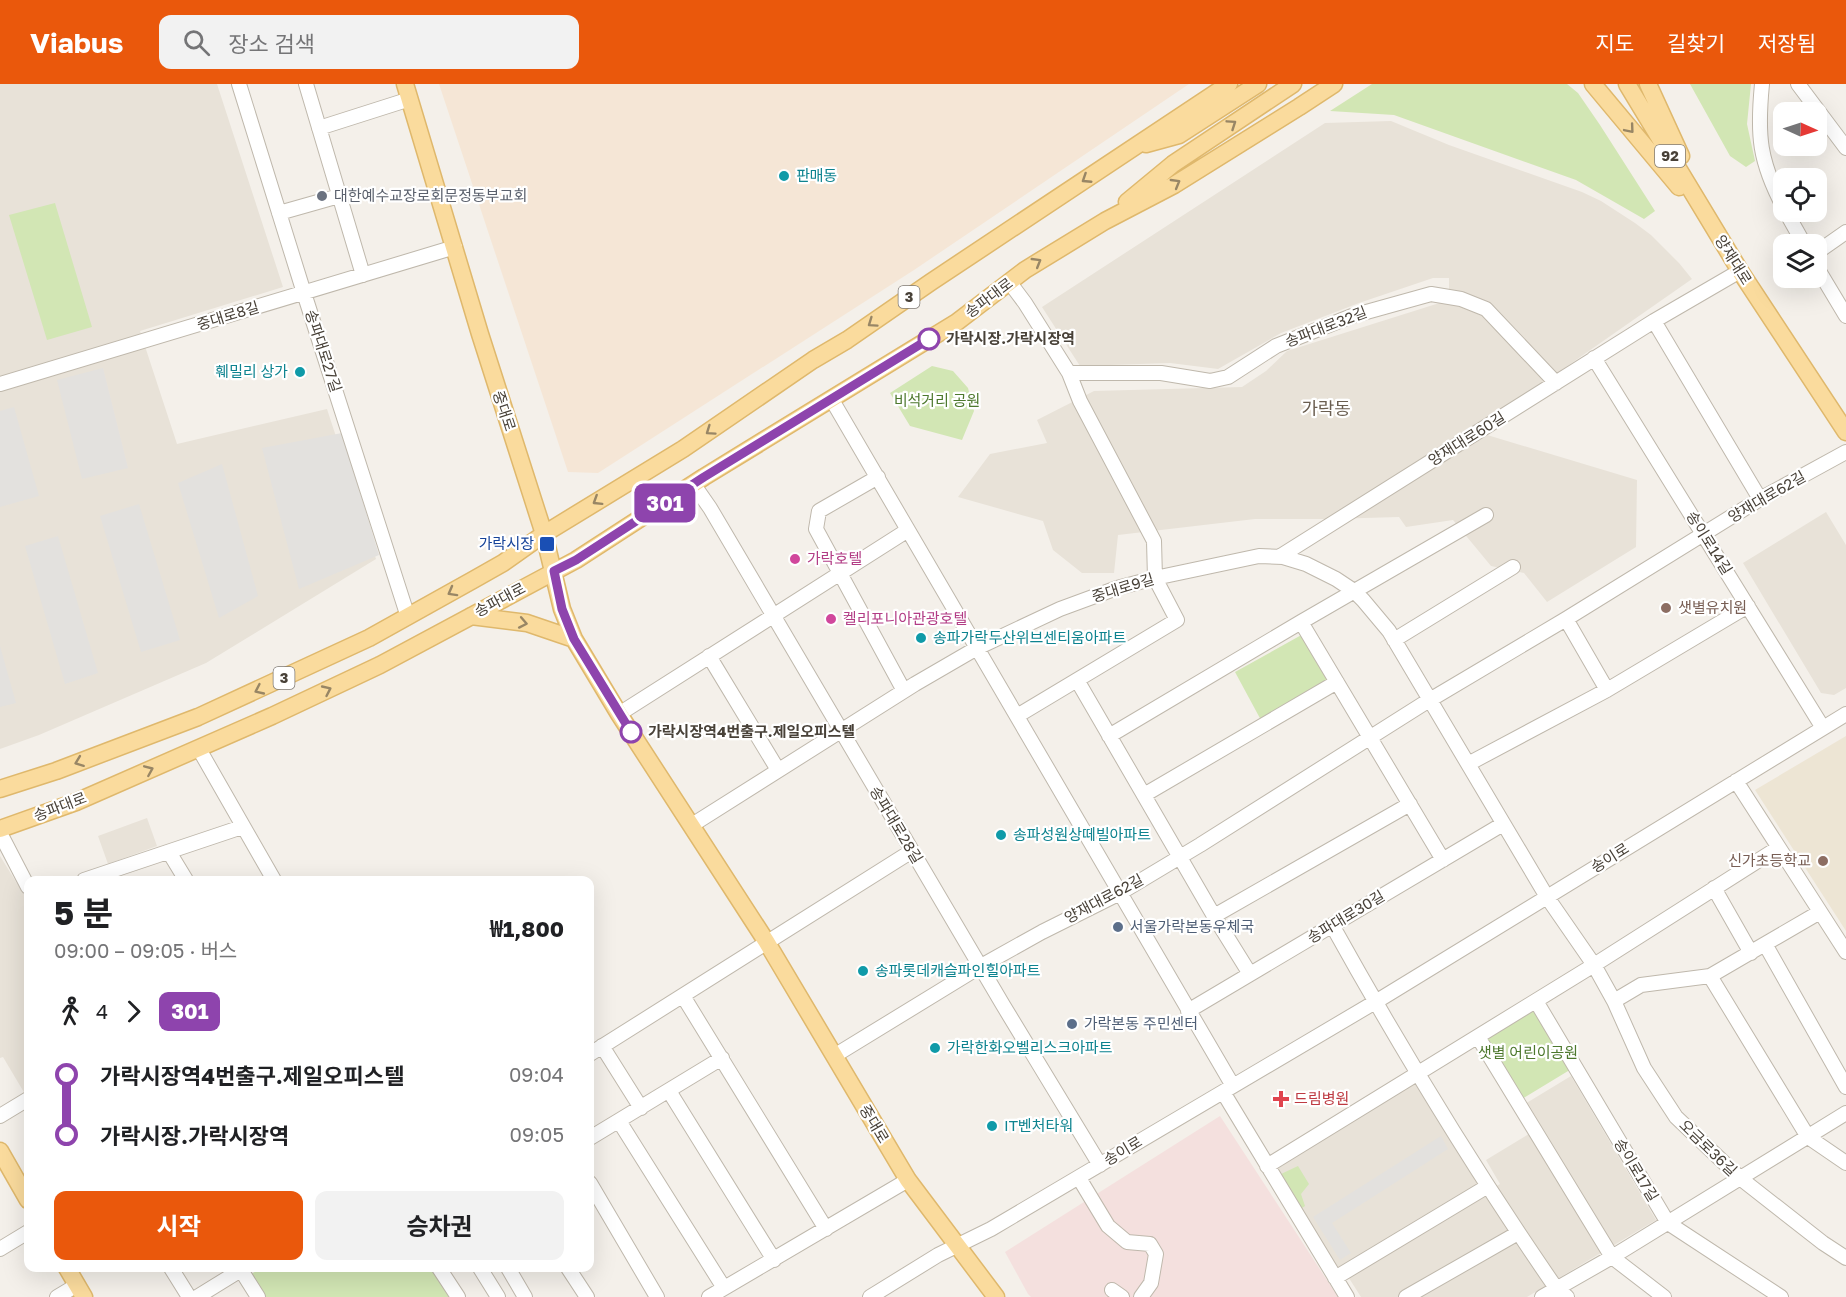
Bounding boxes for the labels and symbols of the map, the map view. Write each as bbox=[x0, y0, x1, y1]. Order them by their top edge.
north arrow bbox=[1773, 102, 1827, 156]
one-way arrow bbox=[1225, 120, 1236, 131]
one-way arrow bbox=[1623, 122, 1634, 133]
road number: 92 bbox=[1655, 145, 1685, 167]
place label: 판매동 bbox=[796, 166, 837, 184]
marker: 판매동 bbox=[777, 169, 791, 183]
one-way arrow bbox=[1082, 172, 1093, 183]
one-way arrow bbox=[1170, 179, 1180, 191]
place label: 대한예수교장로회문정동부교회 bbox=[334, 186, 527, 204]
marker: 대한예수교장로회문정동부교회 bbox=[315, 189, 329, 203]
street label: 양재대로 bbox=[1712, 231, 1756, 288]
one-way arrow bbox=[1031, 259, 1042, 270]
street label: 송파대로 bbox=[961, 273, 1016, 321]
road number: 3 bbox=[898, 286, 920, 308]
street label: 중대로8길 bbox=[194, 297, 261, 333]
street label: 송파대로32길 bbox=[1282, 302, 1369, 350]
street label: 송파대로27길 bbox=[302, 307, 346, 394]
one-way arrow bbox=[868, 316, 879, 327]
marker: 가락시장.가락시장역 bbox=[918, 328, 940, 350]
place label: 가락시장.가락시장역 bbox=[946, 329, 1075, 347]
place label: 훼밀리 상가 bbox=[215, 362, 288, 380]
marker: 훼밀리 상가 bbox=[293, 365, 307, 379]
street label: 중대로 bbox=[490, 388, 520, 433]
park label: 비석거리 공원 bbox=[894, 391, 980, 409]
district label: 가락동 bbox=[1301, 397, 1351, 419]
street label: 양재대로60길 bbox=[1425, 407, 1508, 469]
one-way arrow bbox=[706, 424, 717, 435]
street label: 양재대로62길 bbox=[1724, 467, 1809, 526]
line badge: 301 bbox=[630, 484, 700, 522]
one-way arrow bbox=[593, 494, 604, 505]
street label: 송이로14길 bbox=[1683, 507, 1736, 578]
place label: 가락시장 bbox=[479, 534, 534, 552]
marker: 가락시장 bbox=[538, 535, 556, 553]
place label: 가락호텔 bbox=[807, 549, 862, 567]
marker: 가락호텔 bbox=[788, 552, 802, 566]
street label: 중대로9길 bbox=[1089, 569, 1156, 605]
street label: 송파대로 bbox=[471, 578, 528, 620]
one-way arrow bbox=[448, 585, 458, 596]
place label: 샛별유치원 bbox=[1678, 598, 1747, 616]
marker: 샛별유치원 bbox=[1659, 601, 1673, 615]
place label: 켈리포니아관광호텔 bbox=[843, 609, 967, 627]
marker: 켈리포니아관광호텔 bbox=[824, 612, 838, 626]
one-way arrow bbox=[518, 616, 528, 629]
place label: 송파가락두산위브센티움아파트 bbox=[933, 628, 1126, 646]
marker: 송파가락두산위브센티움아파트 bbox=[914, 631, 928, 645]
road number: 3 bbox=[274, 667, 294, 689]
one-way arrow bbox=[255, 682, 266, 694]
one-way arrow bbox=[320, 686, 331, 698]
marker: 가락시장역4번출구.제일오피스텔 bbox=[620, 721, 642, 743]
place label: 가락시장역4번출구.제일오피스텔 bbox=[648, 722, 855, 740]
one-way arrow bbox=[74, 755, 84, 768]
one-way arrow bbox=[143, 765, 154, 777]
street label: 송파대로28길 bbox=[867, 783, 927, 866]
street label: 송파대로 bbox=[31, 788, 89, 824]
place label: 송파성원상떼빌아파트 bbox=[1013, 825, 1151, 843]
marker: 송파성원상떼빌아파트 bbox=[994, 828, 1008, 842]
street label: 송이로 bbox=[1587, 839, 1632, 876]
place label: 신가초등학교 bbox=[1728, 851, 1811, 869]
marker: 신가초등학교 bbox=[1816, 854, 1830, 868]
street label: 양재대로62길 bbox=[1061, 870, 1146, 926]
street label: 송파대로30길 bbox=[1304, 886, 1387, 946]
place label: 서울가락본동우체국 bbox=[1130, 917, 1254, 935]
marker: 서울가락본동우체국 bbox=[1111, 920, 1125, 934]
place label: 송파롯데캐슬파인힐아파트 bbox=[875, 961, 1041, 979]
marker: 송파롯데캐슬파인힐아파트 bbox=[856, 964, 870, 978]
place label: 가락본동 주민센터 bbox=[1084, 1014, 1198, 1032]
marker: 가락본동 주민센터 bbox=[1065, 1017, 1079, 1031]
place label: 가락한화오벨리스크아파트 bbox=[947, 1038, 1113, 1056]
marker: 가락한화오벨리스크아파트 bbox=[928, 1041, 942, 1055]
park label: 샛별 어린이공원 bbox=[1478, 1043, 1578, 1061]
place label: 드림병원 bbox=[1294, 1089, 1349, 1107]
marker: 드림병원 bbox=[1272, 1090, 1290, 1108]
street label: 중대로 bbox=[856, 1101, 893, 1146]
street label: 오금로36길 bbox=[1676, 1115, 1741, 1179]
place label: IT벤처타워 bbox=[1004, 1116, 1073, 1134]
marker: IT벤처타워 bbox=[985, 1119, 999, 1133]
street label: 송이로 bbox=[1100, 1132, 1145, 1169]
street label: 송이로17길 bbox=[1611, 1135, 1663, 1204]

